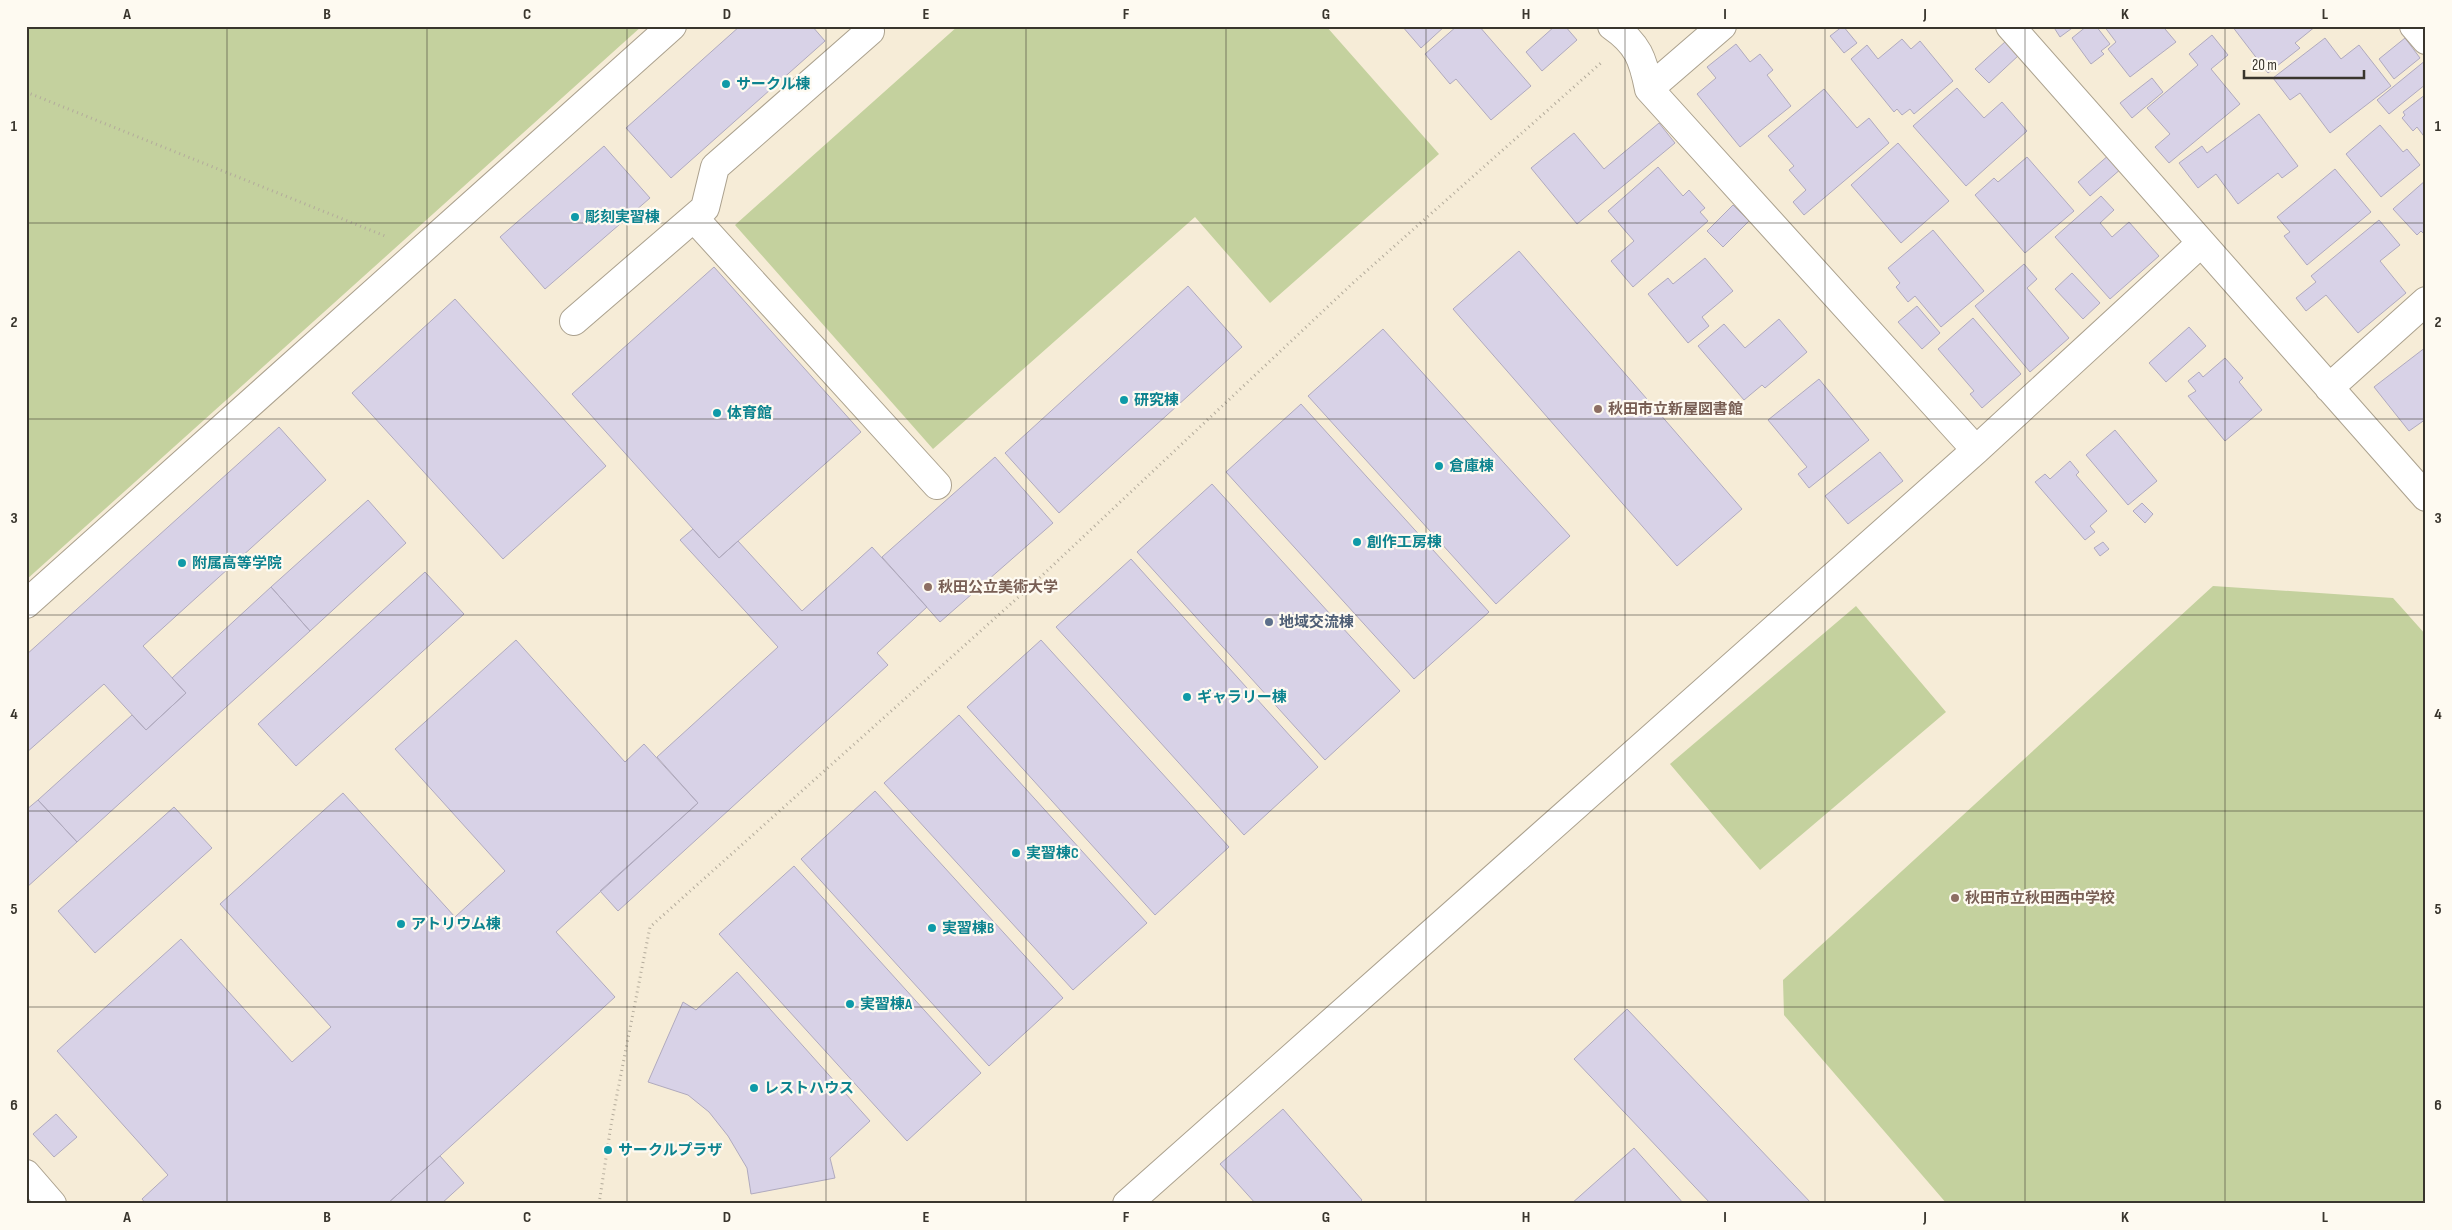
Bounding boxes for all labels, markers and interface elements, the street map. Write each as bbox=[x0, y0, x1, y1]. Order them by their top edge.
text: A bbox=[122, 5, 131, 24]
text: B bbox=[323, 5, 331, 24]
text: C bbox=[523, 5, 531, 24]
text: D bbox=[723, 5, 731, 24]
text: E bbox=[923, 5, 930, 24]
text: F bbox=[1123, 5, 1130, 24]
text: G bbox=[1322, 5, 1330, 24]
text: H bbox=[1522, 5, 1530, 24]
text: I bbox=[1723, 5, 1727, 24]
text: J bbox=[1922, 5, 1927, 24]
text: K bbox=[2121, 5, 2129, 24]
text: L bbox=[2322, 5, 2329, 24]
scale bar bbox=[2244, 48, 2364, 80]
text: 20 m bbox=[2252, 56, 2277, 75]
place label: サークル棟 bbox=[736, 75, 811, 94]
marker: サークル棟 bbox=[720, 78, 732, 90]
text: 1 bbox=[11, 117, 18, 136]
text: 1 bbox=[2435, 117, 2442, 136]
place label: 彫刻実習棟 bbox=[585, 208, 660, 227]
marker: 彫刻実習棟 bbox=[569, 211, 581, 223]
text: 2 bbox=[10, 313, 18, 332]
text: 2 bbox=[2434, 313, 2442, 332]
place label: 研究棟 bbox=[1134, 391, 1179, 410]
marker: 研究棟 bbox=[1118, 394, 1130, 406]
place label: 秋田市立新屋図書館 bbox=[1608, 400, 1743, 419]
marker: 秋田市立新屋図書館 bbox=[1592, 403, 1604, 415]
place label: 体育館 bbox=[727, 404, 772, 423]
marker: 体育館 bbox=[711, 407, 723, 419]
place label: 倉庫棟 bbox=[1449, 457, 1494, 476]
marker: 倉庫棟 bbox=[1433, 460, 1445, 472]
text: 3 bbox=[10, 509, 18, 528]
text: 3 bbox=[2434, 509, 2442, 528]
place label: 創作工房棟 bbox=[1367, 533, 1442, 552]
marker: 創作工房棟 bbox=[1351, 536, 1363, 548]
place label: 附属高等学院 bbox=[192, 554, 282, 573]
marker: 附属高等学院 bbox=[176, 557, 188, 569]
place label: 秋田公立美術大学 bbox=[938, 578, 1058, 597]
marker: 秋田公立美術大学 bbox=[922, 581, 934, 593]
place label: 地域交流棟 bbox=[1279, 613, 1354, 632]
marker: 地域交流棟 bbox=[1263, 616, 1275, 628]
place label: ギャラリー棟 bbox=[1197, 688, 1287, 707]
marker: ギャラリー棟 bbox=[1181, 691, 1193, 703]
text: 4 bbox=[10, 705, 18, 724]
text: 4 bbox=[2434, 705, 2442, 724]
place label: 実習棟C bbox=[1026, 844, 1079, 863]
marker: 実習棟C bbox=[1010, 847, 1022, 859]
place label: 秋田市立秋田西中学校 bbox=[1965, 889, 2115, 908]
marker: 秋田市立秋田西中学校 bbox=[1949, 892, 1961, 904]
text: 5 bbox=[10, 900, 18, 919]
text: 5 bbox=[2434, 900, 2442, 919]
place label: アトリウム棟 bbox=[411, 915, 501, 934]
marker: アトリウム棟 bbox=[395, 918, 407, 930]
place label: 実習棟B bbox=[942, 919, 994, 938]
marker: 実習棟B bbox=[926, 922, 938, 934]
place label: 実習棟A bbox=[860, 995, 913, 1014]
marker: 実習棟A bbox=[844, 998, 856, 1010]
place label: レストハウス bbox=[764, 1079, 854, 1098]
marker: レストハウス bbox=[748, 1082, 760, 1094]
text: 6 bbox=[10, 1096, 18, 1115]
text: 6 bbox=[2434, 1096, 2442, 1115]
place label: サークルプラザ bbox=[618, 1141, 723, 1160]
marker: サークルプラザ bbox=[602, 1144, 614, 1156]
text: A bbox=[122, 1208, 131, 1227]
text: B bbox=[323, 1208, 331, 1227]
text: C bbox=[523, 1208, 531, 1227]
text: D bbox=[723, 1208, 731, 1227]
text: E bbox=[923, 1208, 930, 1227]
text: F bbox=[1123, 1208, 1130, 1227]
text: G bbox=[1322, 1208, 1330, 1227]
text: H bbox=[1522, 1208, 1530, 1227]
text: I bbox=[1723, 1208, 1727, 1227]
text: J bbox=[1922, 1208, 1927, 1227]
text: K bbox=[2121, 1208, 2129, 1227]
text: L bbox=[2322, 1208, 2329, 1227]

